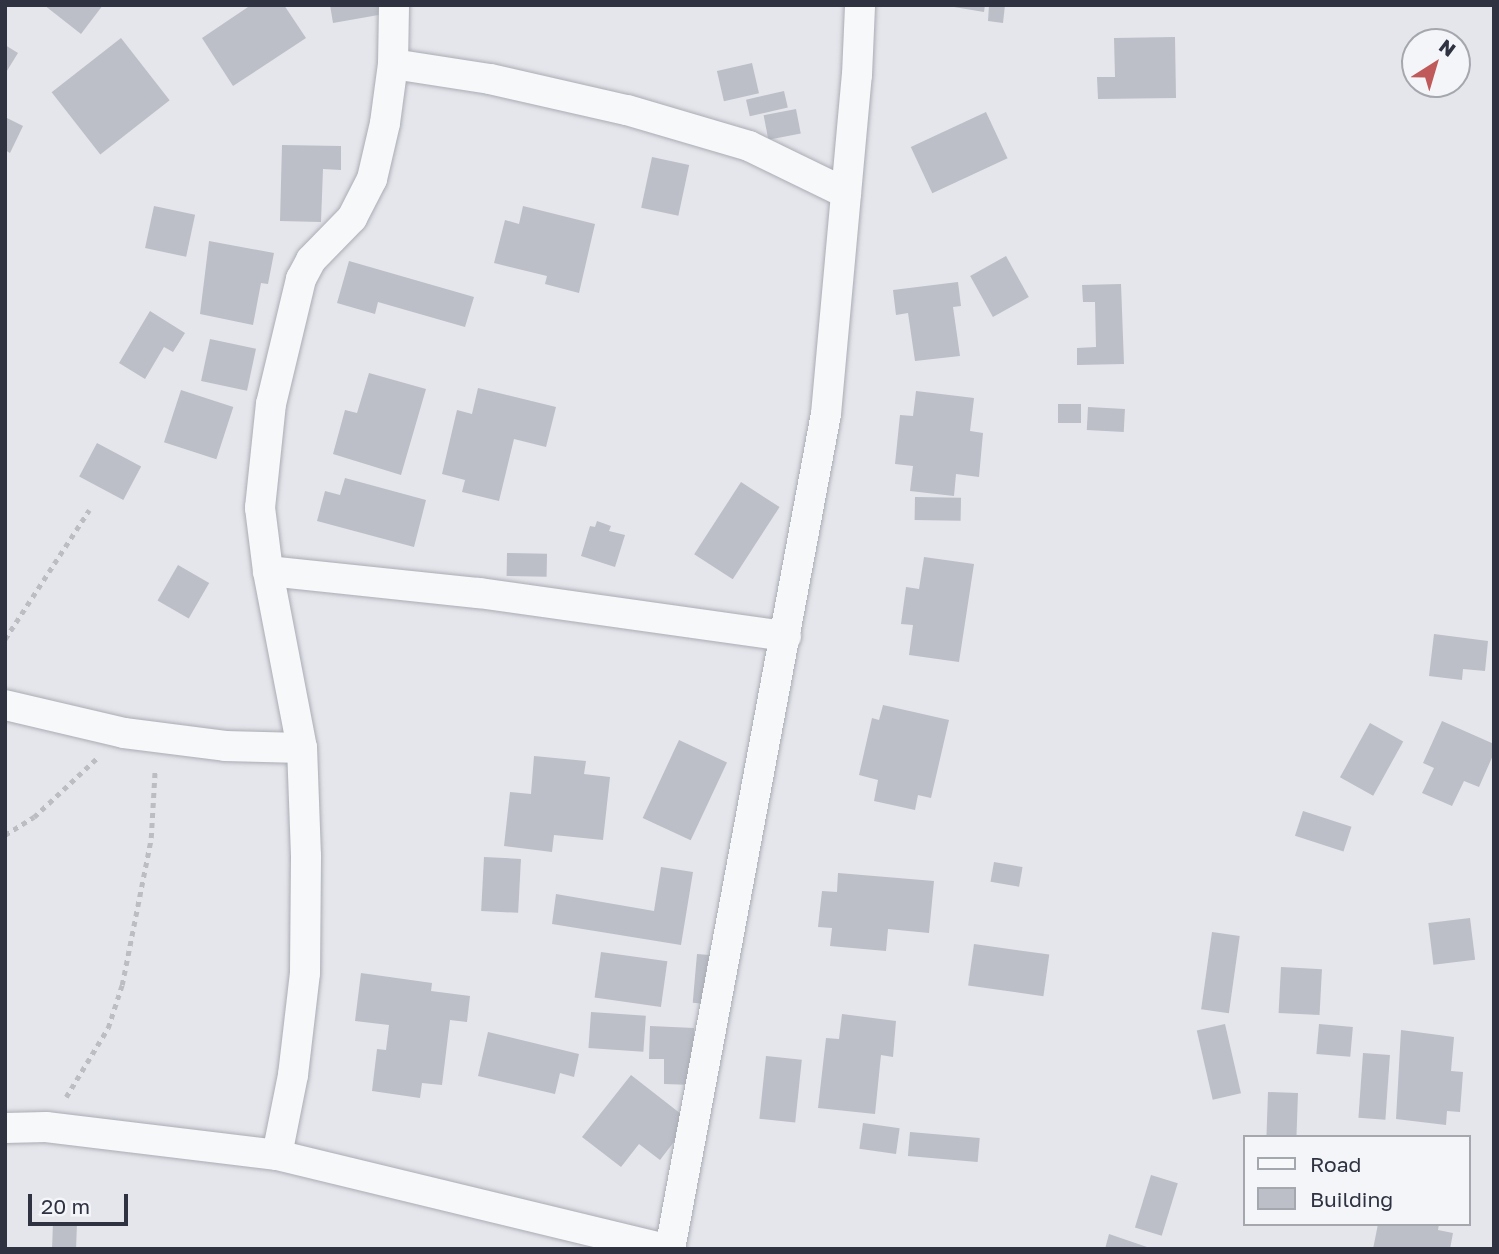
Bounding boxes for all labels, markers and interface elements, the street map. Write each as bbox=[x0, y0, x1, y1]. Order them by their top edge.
north arrow bbox=[1401, 28, 1471, 98]
text: N bbox=[1435, 34, 1460, 61]
legend bbox=[1244, 1135, 1471, 1226]
text: Road bbox=[1310, 1151, 1361, 1177]
scale bar bbox=[32, 1180, 131, 1224]
text: Building bbox=[1310, 1186, 1393, 1212]
text: 20 m bbox=[41, 1193, 90, 1219]

